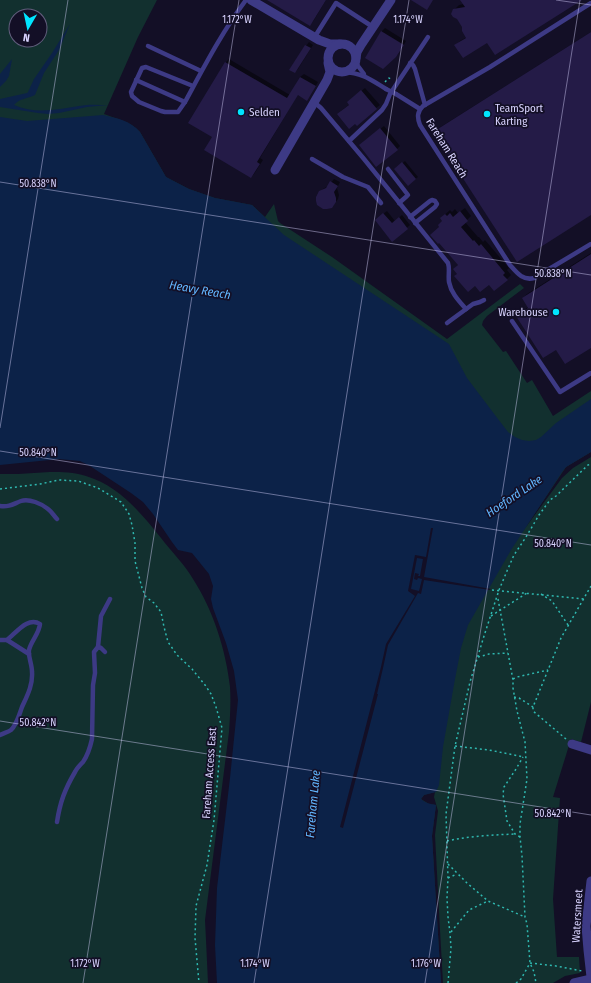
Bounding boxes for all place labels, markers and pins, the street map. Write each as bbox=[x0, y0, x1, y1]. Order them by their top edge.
place label: TeamSport Karting bbox=[495, 102, 544, 128]
place label: Selden bbox=[249, 106, 280, 119]
marker: Selden bbox=[236, 107, 246, 117]
marker: TeamSport Karting bbox=[482, 109, 492, 119]
place label: Warehouse bbox=[498, 306, 548, 319]
marker: Warehouse bbox=[551, 307, 561, 317]

